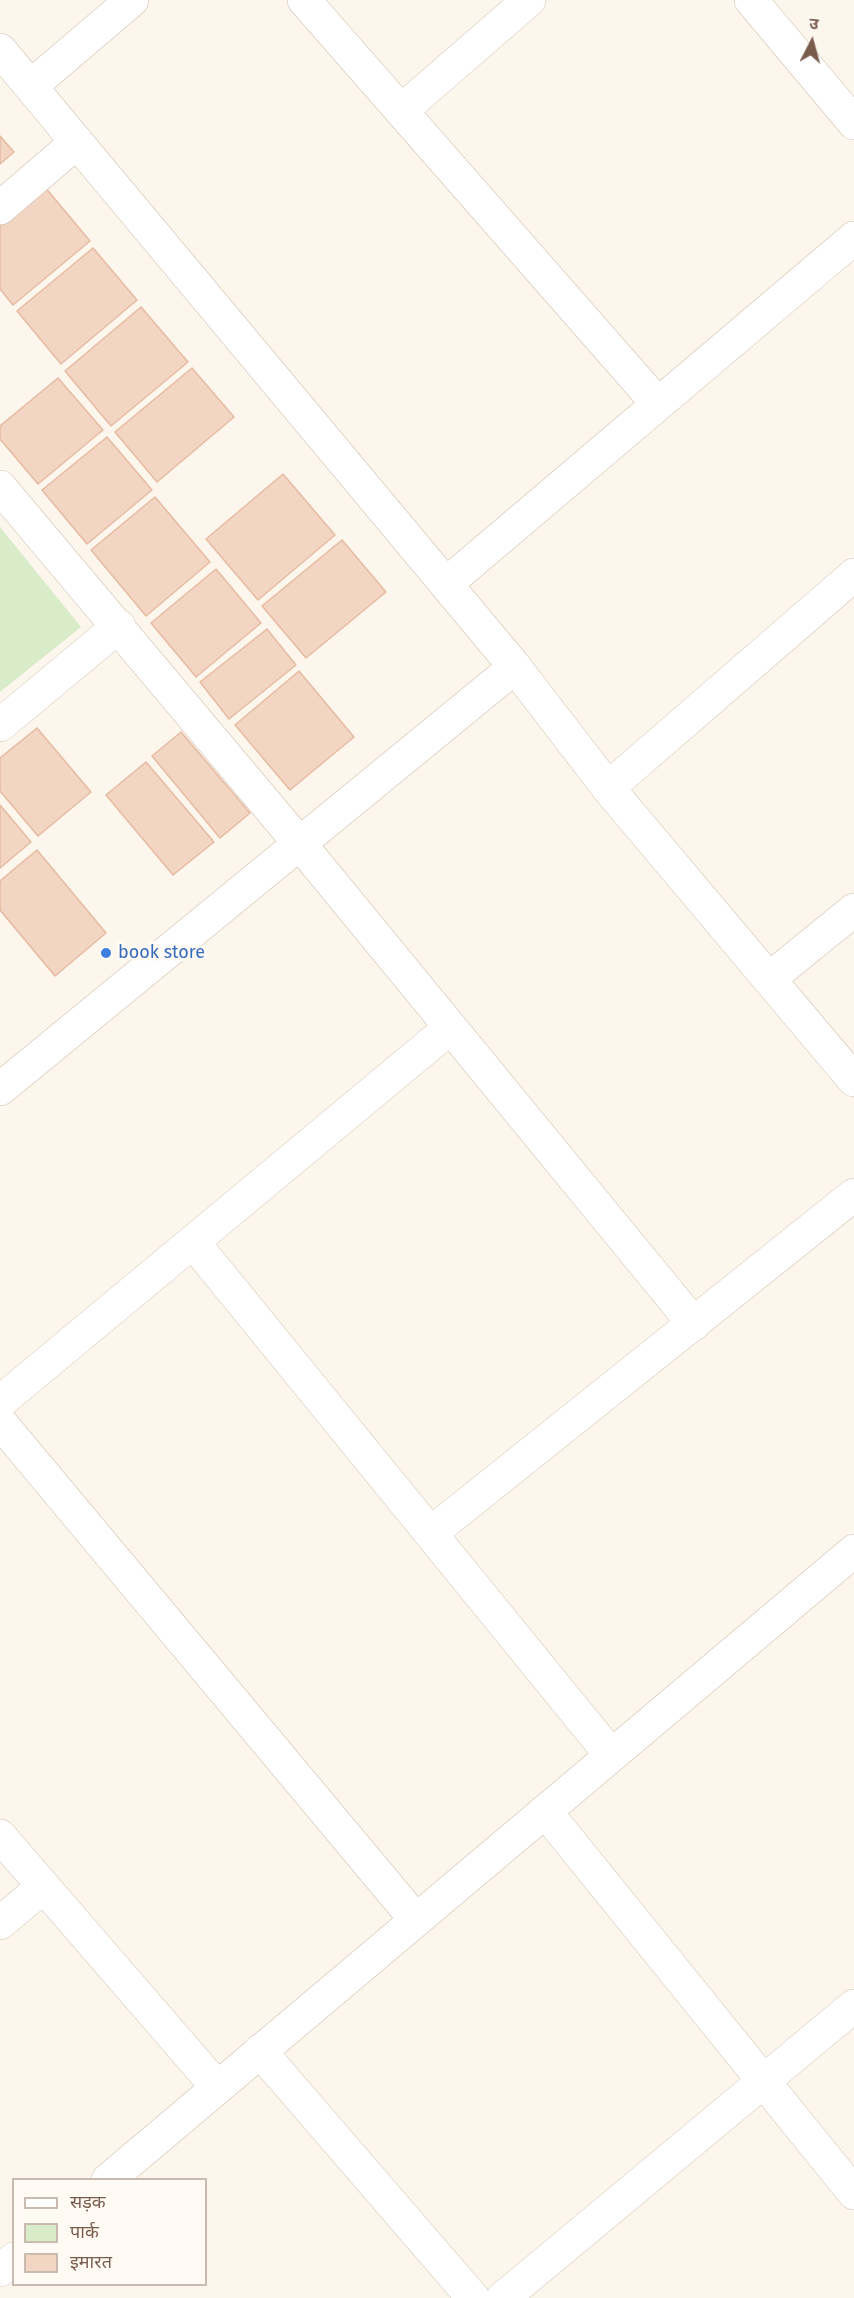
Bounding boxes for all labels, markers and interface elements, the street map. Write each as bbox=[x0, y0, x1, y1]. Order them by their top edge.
north arrow bbox=[782, 12, 842, 72]
text: उ bbox=[808, 14, 820, 34]
place label: book store bbox=[118, 942, 205, 964]
marker: book store bbox=[99, 946, 113, 960]
legend bbox=[12, 2178, 207, 2286]
text: सड़क bbox=[70, 2191, 106, 2213]
text: पार्क bbox=[70, 2221, 99, 2243]
text: इमारत bbox=[70, 2251, 112, 2273]

